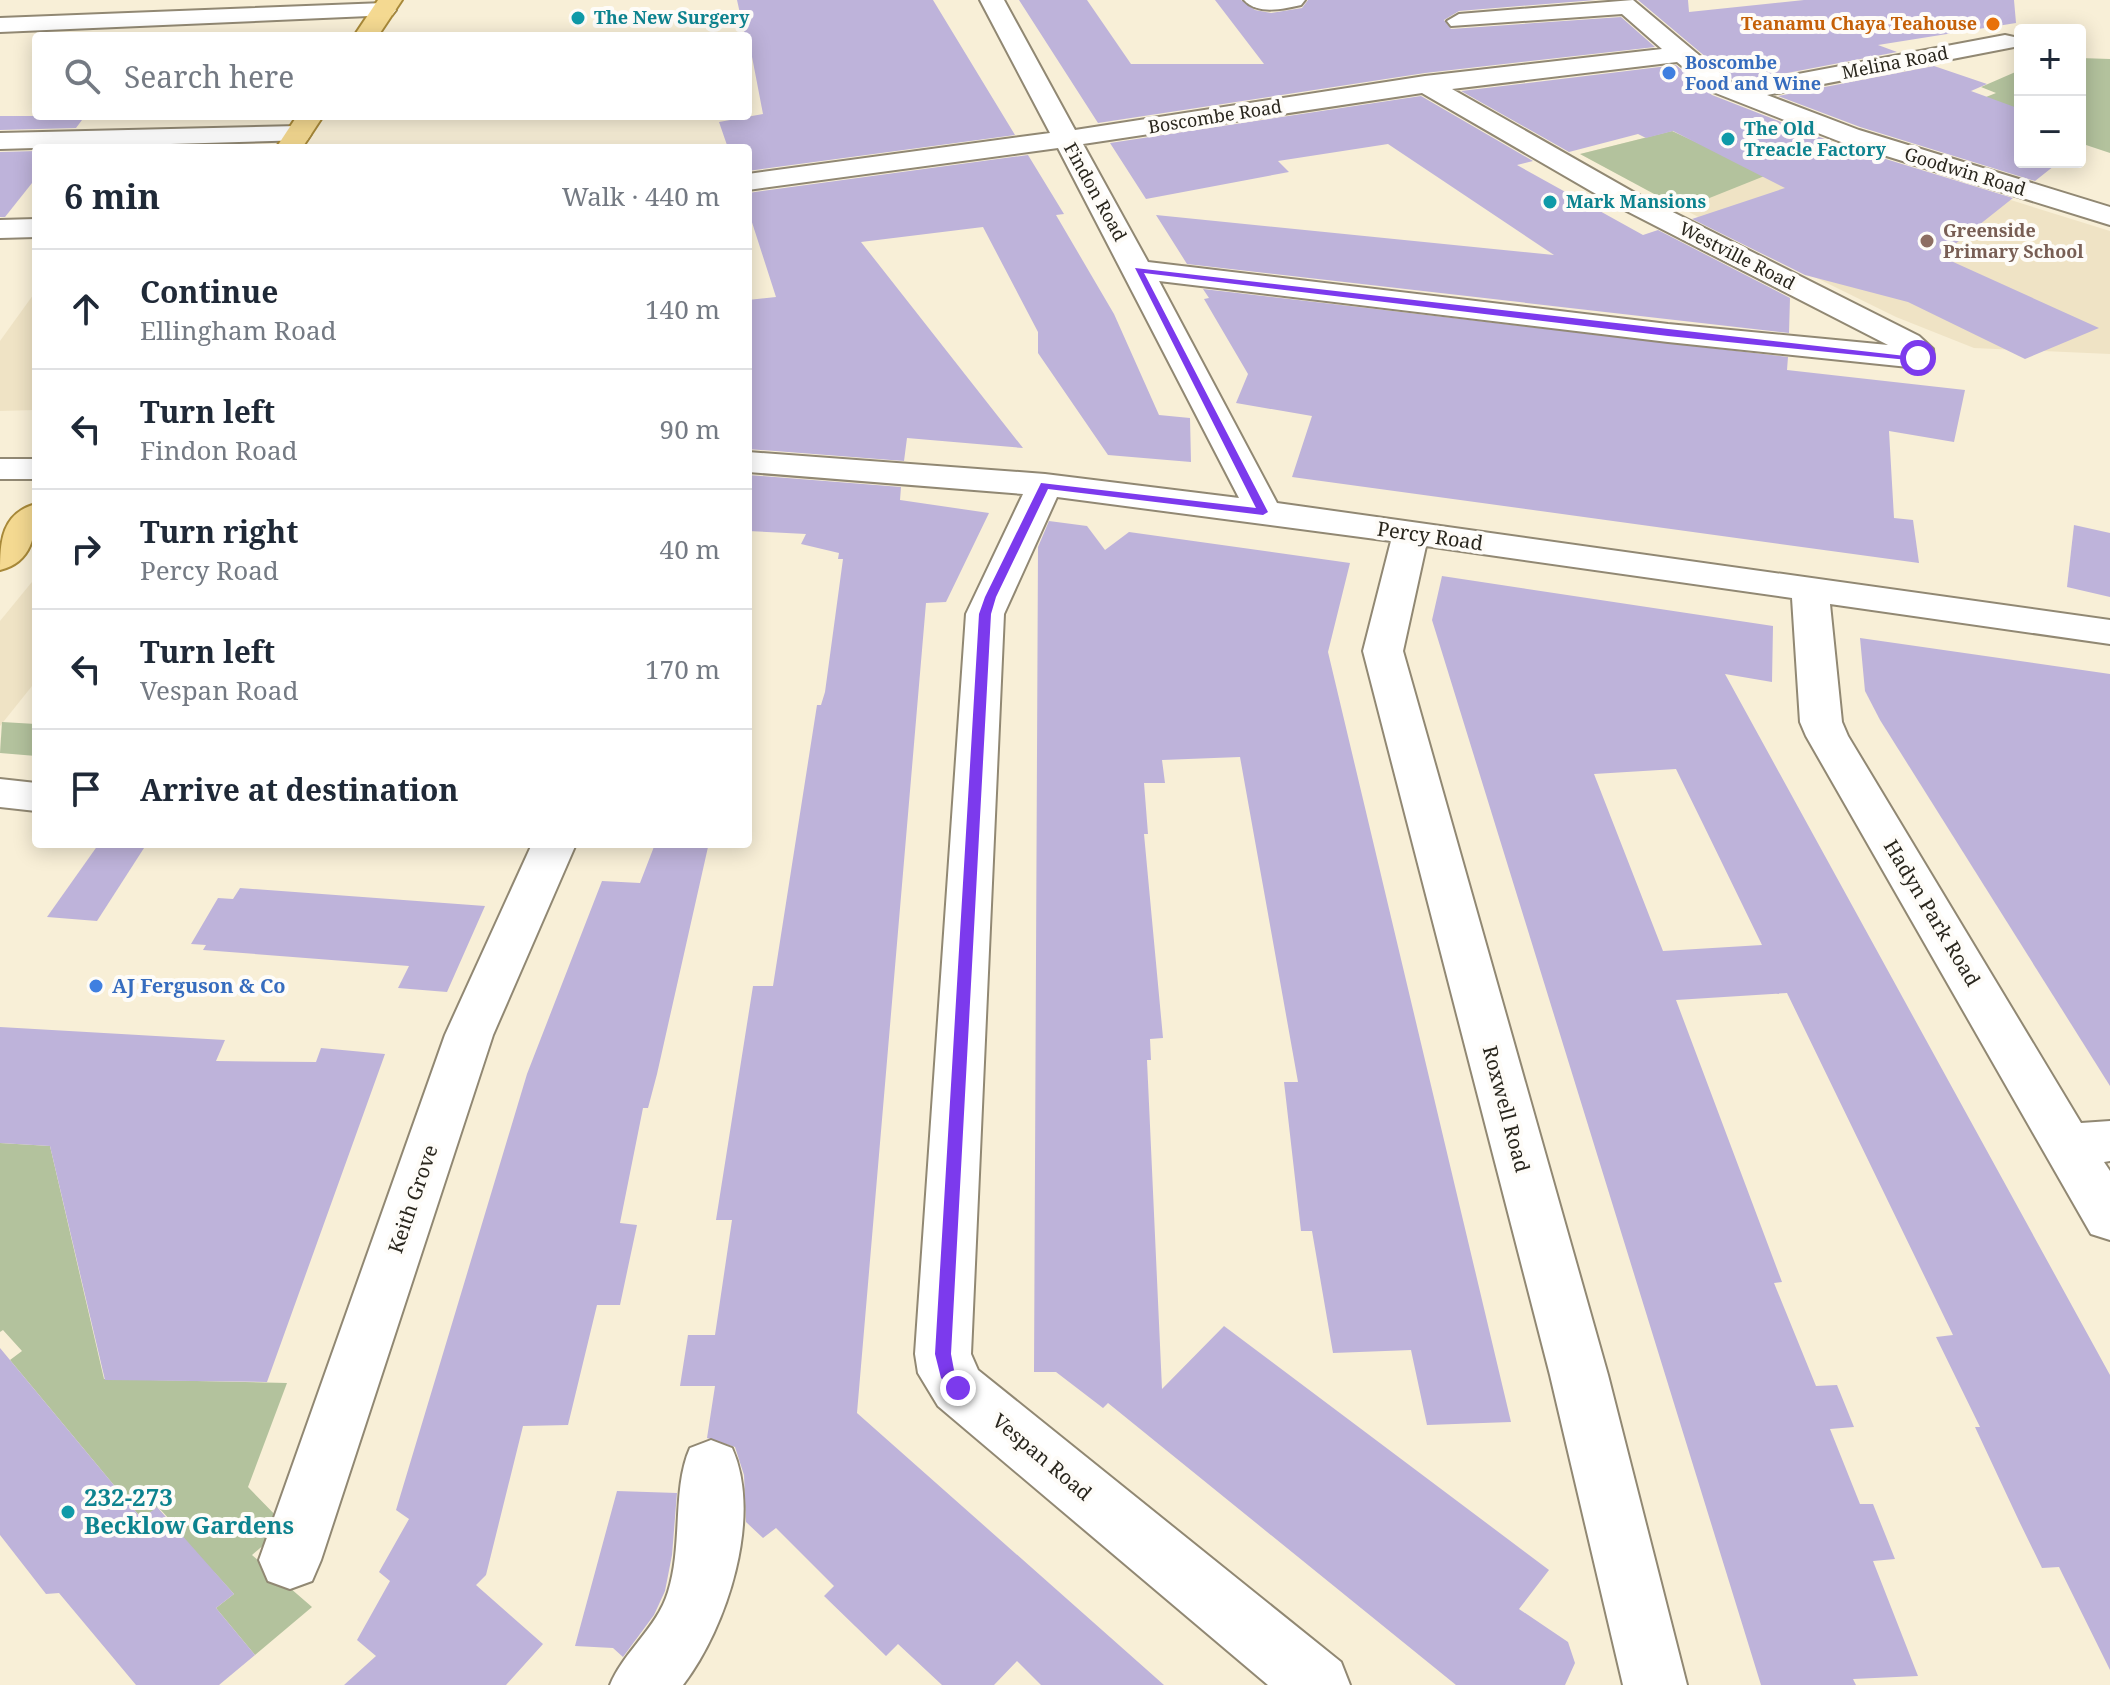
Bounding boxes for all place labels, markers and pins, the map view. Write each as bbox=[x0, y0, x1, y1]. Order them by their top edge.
place label: The New Surgery bbox=[594, 5, 750, 29]
marker: The New Surgery bbox=[569, 9, 587, 27]
place label: Teanamu Chaya Teahouse bbox=[1741, 11, 1977, 35]
marker: Teanamu Chaya Teahouse bbox=[1984, 15, 2002, 33]
place label: Boscombe Food and Wine bbox=[1685, 50, 1821, 95]
marker: Boscombe Food and Wine bbox=[1660, 64, 1678, 82]
place label: The Old Treacle Factory bbox=[1744, 116, 1887, 161]
marker: The Old Treacle Factory bbox=[1719, 130, 1737, 148]
place label: Mark Mansions bbox=[1566, 189, 1706, 213]
marker: Mark Mansions bbox=[1541, 193, 1559, 211]
place label: Greenside Primary School bbox=[1943, 218, 2084, 263]
marker: Greenside Primary School bbox=[1918, 232, 1936, 250]
place label: AJ Ferguson & Co bbox=[112, 972, 286, 999]
marker: AJ Ferguson & Co bbox=[87, 977, 105, 995]
place label: 232-273 Becklow Gardens bbox=[84, 1480, 294, 1541]
marker: 232-273 Becklow Gardens bbox=[59, 1503, 77, 1521]

